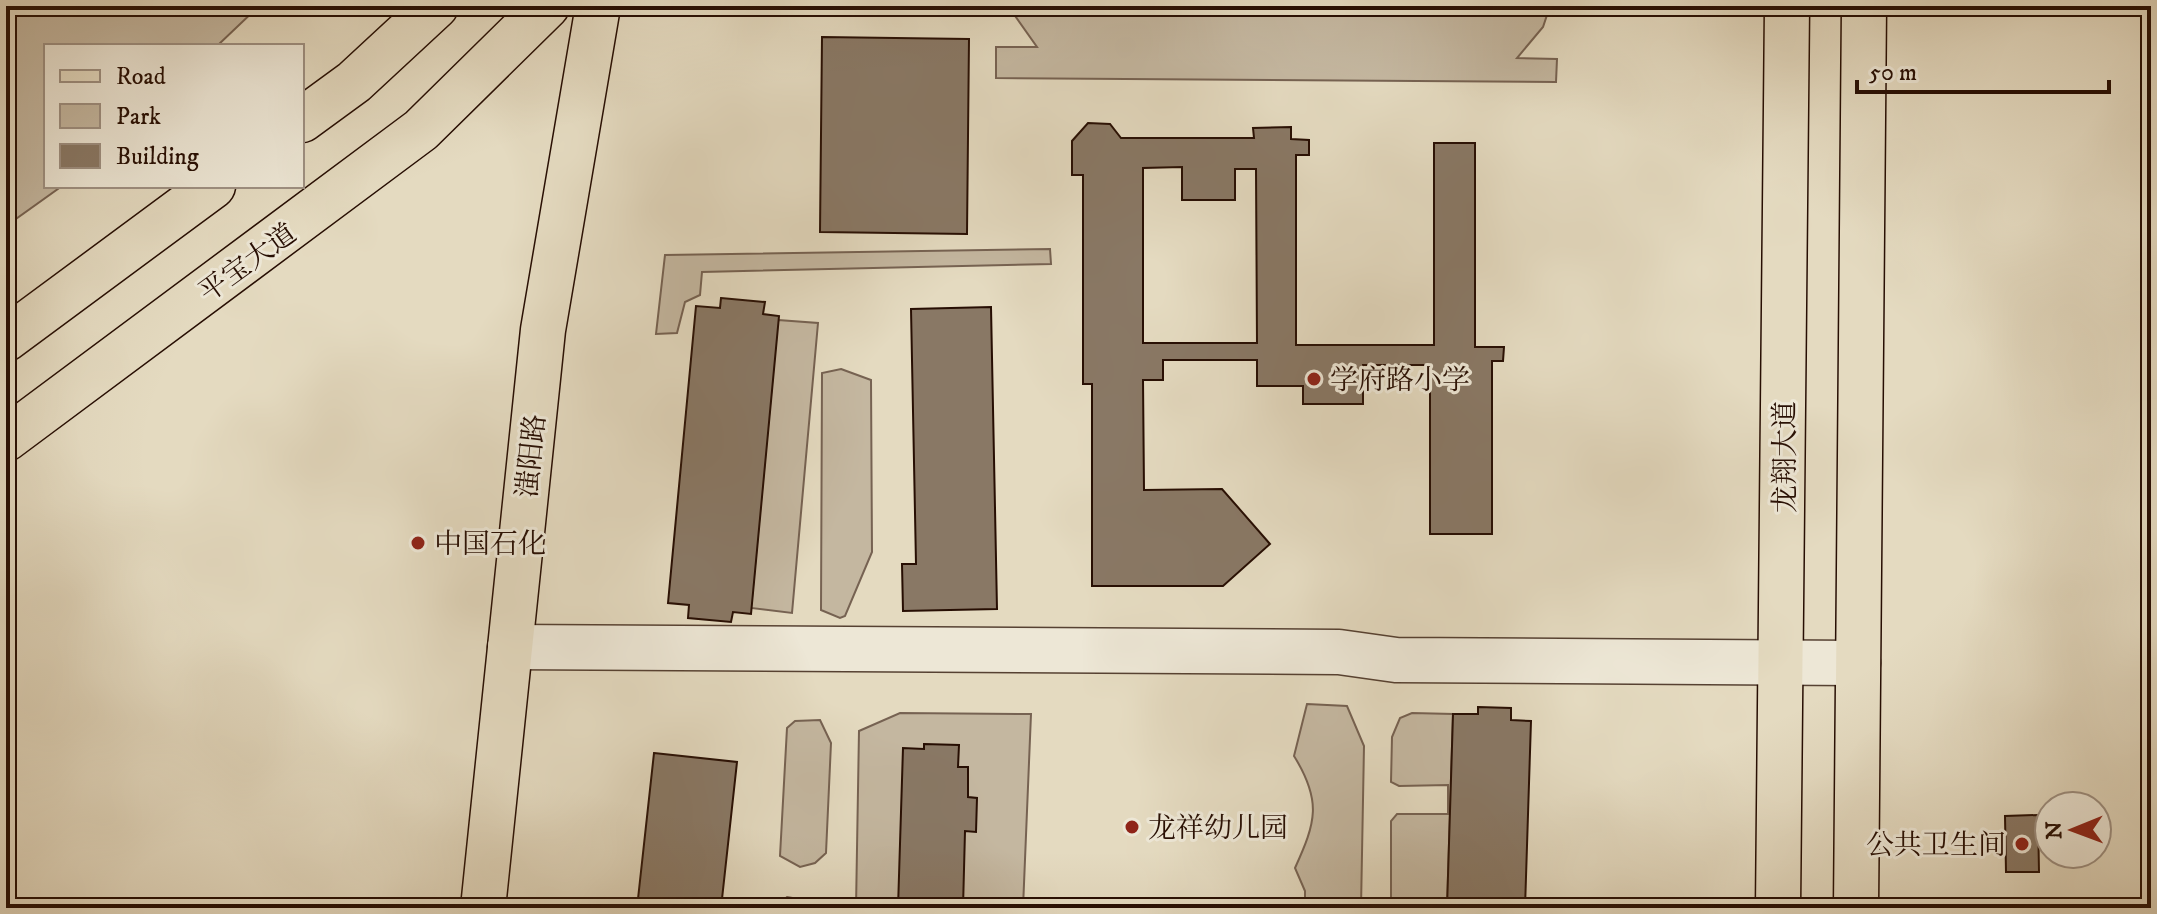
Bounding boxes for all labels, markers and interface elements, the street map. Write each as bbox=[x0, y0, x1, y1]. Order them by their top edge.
legend bbox=[44, 44, 304, 188]
scale bar bbox=[1857, 44, 2109, 94]
text: 50 m bbox=[1869, 58, 1917, 88]
text: Road bbox=[116, 62, 166, 92]
text: Park bbox=[116, 102, 161, 132]
text: Building bbox=[116, 142, 199, 172]
street label: 平宝大道 bbox=[192, 216, 303, 310]
place label: 学府路小学 bbox=[1330, 363, 1470, 398]
marker: 学府路小学 bbox=[1305, 370, 1323, 388]
street label: 龙翔大道 bbox=[1768, 401, 1803, 513]
street label: 滍阳路 bbox=[510, 413, 553, 500]
place label: 中国石化 bbox=[434, 527, 546, 562]
marker: 中国石化 bbox=[409, 534, 427, 552]
north arrow bbox=[2033, 790, 2113, 870]
place label: 龙祥幼儿园 bbox=[1148, 811, 1288, 846]
marker: 龙祥幼儿园 bbox=[1123, 818, 1141, 836]
text: N bbox=[2041, 821, 2068, 840]
place label: 公共卫生间 bbox=[1866, 828, 2006, 863]
marker: 公共卫生间 bbox=[2013, 835, 2031, 853]

